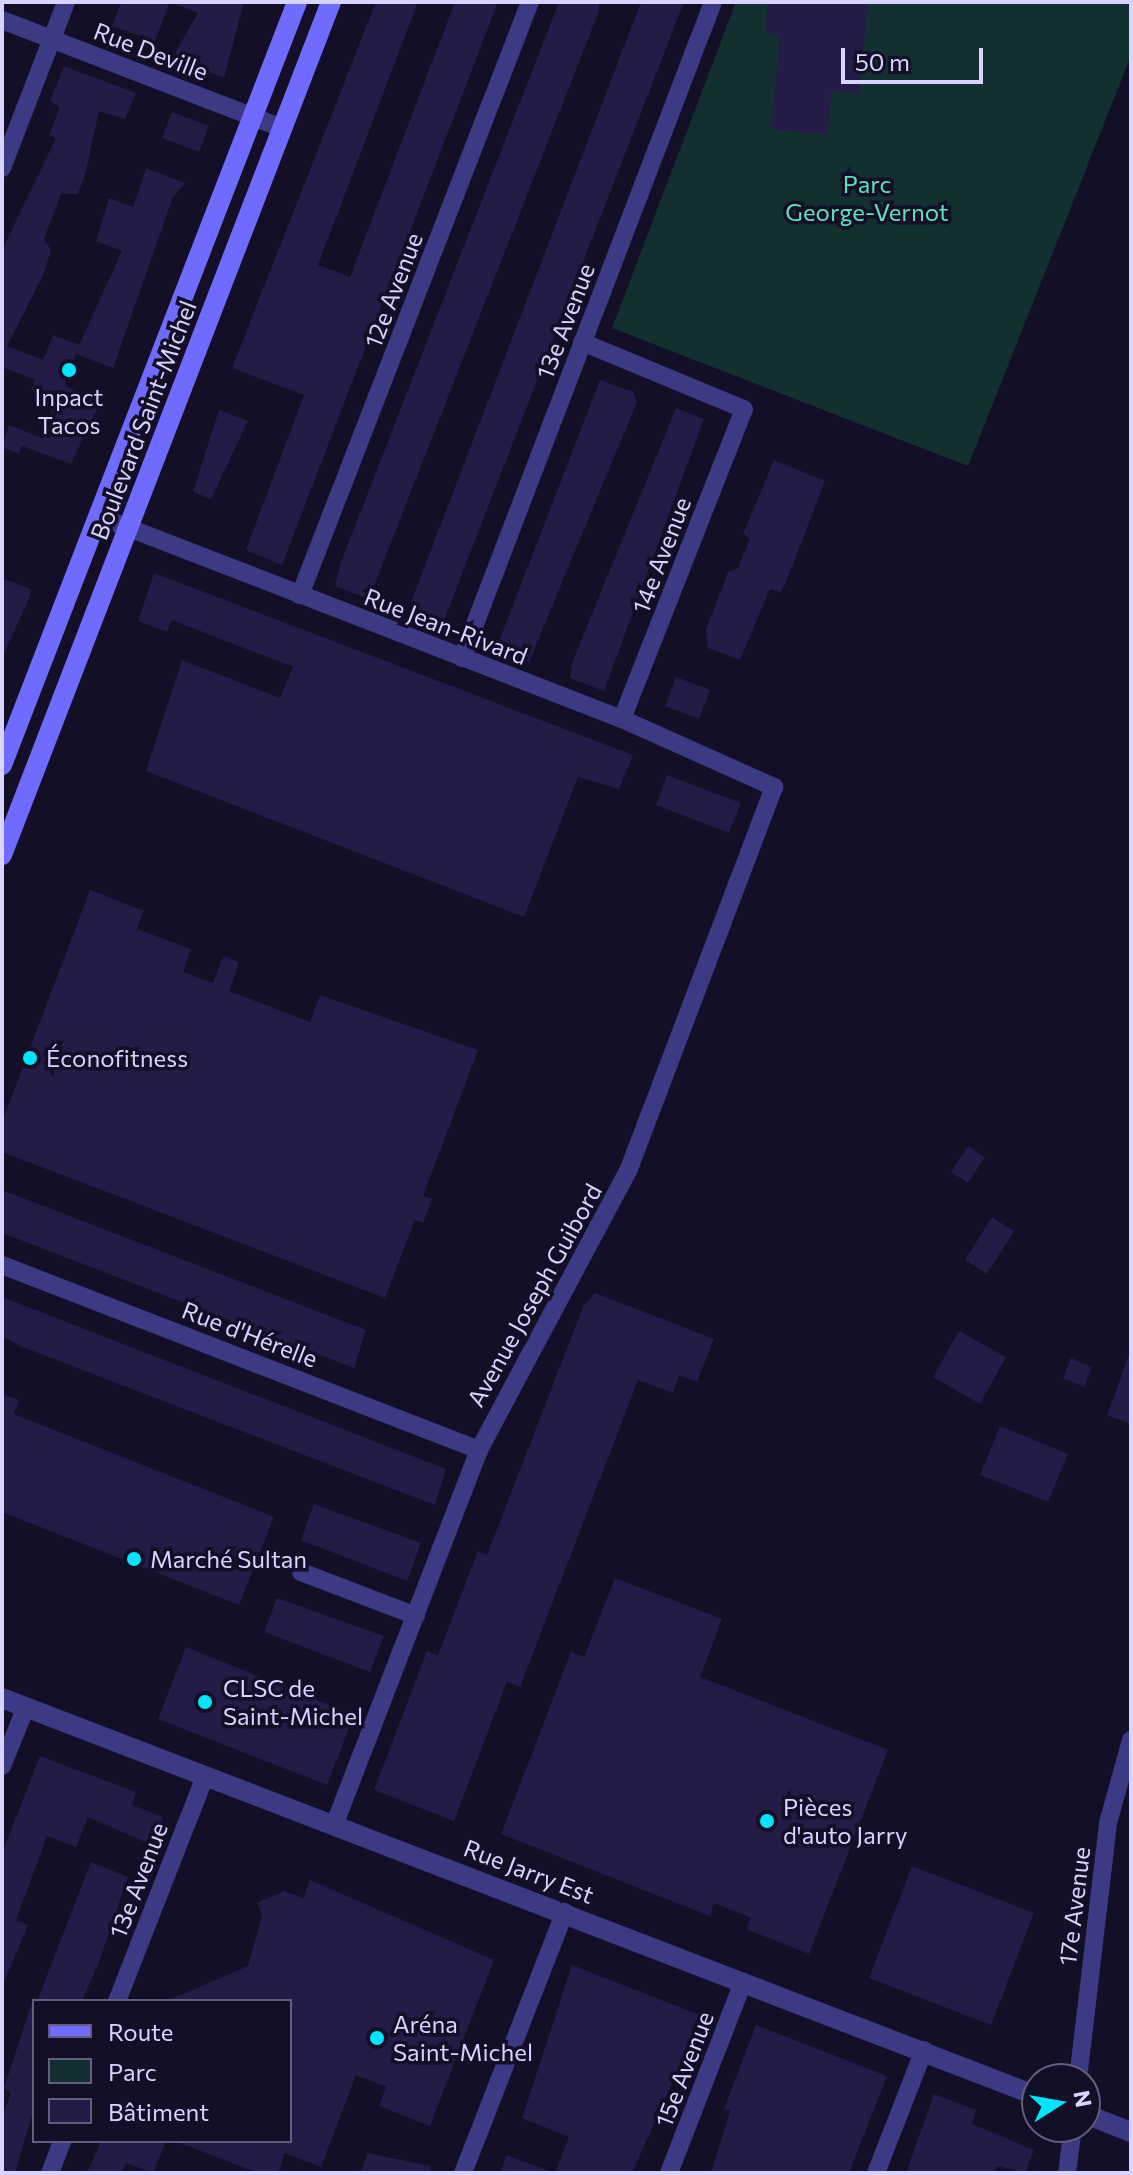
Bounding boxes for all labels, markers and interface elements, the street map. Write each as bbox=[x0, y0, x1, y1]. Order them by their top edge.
street label: Rue Deville bbox=[90, 16, 212, 86]
scale bar bbox=[845, 32, 987, 82]
text: 50 m bbox=[855, 47, 910, 76]
park label: Parc George-Vernot bbox=[785, 170, 949, 226]
street label: 12e Avenue bbox=[358, 228, 428, 352]
street label: 13e Avenue bbox=[530, 259, 600, 383]
street label: Boulevard Saint-Michel bbox=[84, 296, 202, 544]
marker: Inpact Tacos bbox=[60, 361, 78, 379]
place label: Inpact Tacos bbox=[35, 383, 103, 439]
street label: 14e Avenue bbox=[626, 493, 696, 617]
street label: Rue Jean-Rivard bbox=[360, 582, 532, 670]
place label: Éconofitness bbox=[46, 1044, 188, 1072]
marker: Éconofitness bbox=[21, 1049, 39, 1067]
street label: Avenue Joseph Guibord bbox=[461, 1178, 607, 1412]
street label: Rue d'Hérelle bbox=[178, 1295, 322, 1373]
place label: Marché Sultan bbox=[150, 1545, 307, 1573]
marker: Marché Sultan bbox=[125, 1550, 143, 1568]
place label: CLSC de Saint-Michel bbox=[223, 1674, 363, 1730]
marker: CLSC de Saint-Michel bbox=[194, 1691, 216, 1713]
place label: Pièces d'auto Jarry bbox=[783, 1793, 907, 1849]
marker: Pièces d'auto Jarry bbox=[758, 1812, 776, 1830]
street label: 13e Avenue bbox=[103, 1818, 173, 1942]
street label: Rue Jarry Est bbox=[460, 1833, 598, 1909]
street label: 17e Avenue bbox=[1052, 1845, 1096, 1967]
legend bbox=[32, 1999, 292, 2143]
street label: 15e Avenue bbox=[649, 2007, 719, 2131]
place label: Aréna Saint-Michel bbox=[393, 2010, 533, 2066]
text: Route bbox=[108, 2017, 173, 2046]
marker: Aréna Saint-Michel bbox=[368, 2029, 386, 2047]
text: Parc bbox=[108, 2057, 157, 2086]
north arrow bbox=[1021, 2063, 1101, 2143]
text: N bbox=[1068, 2088, 1098, 2109]
text: Bâtiment bbox=[108, 2097, 209, 2126]

